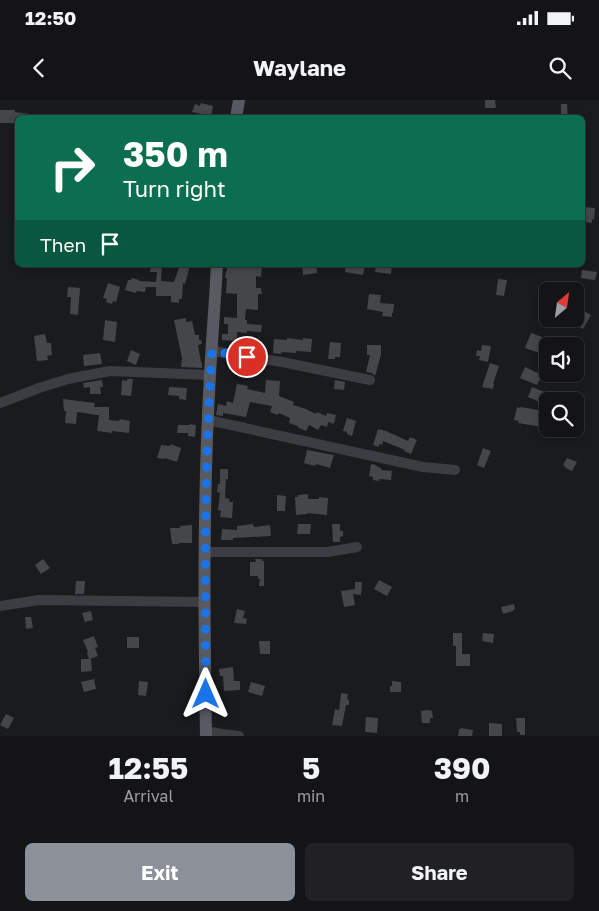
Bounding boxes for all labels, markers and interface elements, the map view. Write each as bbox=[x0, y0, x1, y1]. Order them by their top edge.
text: 12:50 bbox=[25, 6, 76, 29]
icon: back bbox=[25, 54, 53, 82]
text: Waylane bbox=[253, 54, 346, 81]
icon: search bbox=[546, 54, 574, 82]
text: 350 m bbox=[123, 133, 228, 175]
icon: right bbox=[40, 135, 105, 200]
text: Turn right bbox=[123, 175, 226, 202]
icon: arrive bbox=[96, 230, 124, 258]
text: Then bbox=[40, 233, 86, 256]
north arrow bbox=[539, 282, 584, 328]
map controls bbox=[539, 282, 584, 437]
pin bbox=[226, 336, 268, 378]
button: sound bbox=[539, 337, 584, 382]
icon: arrive bbox=[233, 343, 261, 371]
button: search bbox=[539, 392, 584, 437]
position arrow bbox=[179, 667, 231, 719]
text: 12:55 bbox=[108, 750, 188, 786]
text: 5 bbox=[302, 750, 320, 786]
text: 390 bbox=[434, 750, 491, 786]
text: Arrival bbox=[123, 786, 174, 806]
text: min bbox=[297, 786, 325, 806]
text: m bbox=[455, 786, 469, 806]
button: Exit bbox=[25, 843, 295, 901]
button: Share bbox=[305, 843, 574, 901]

